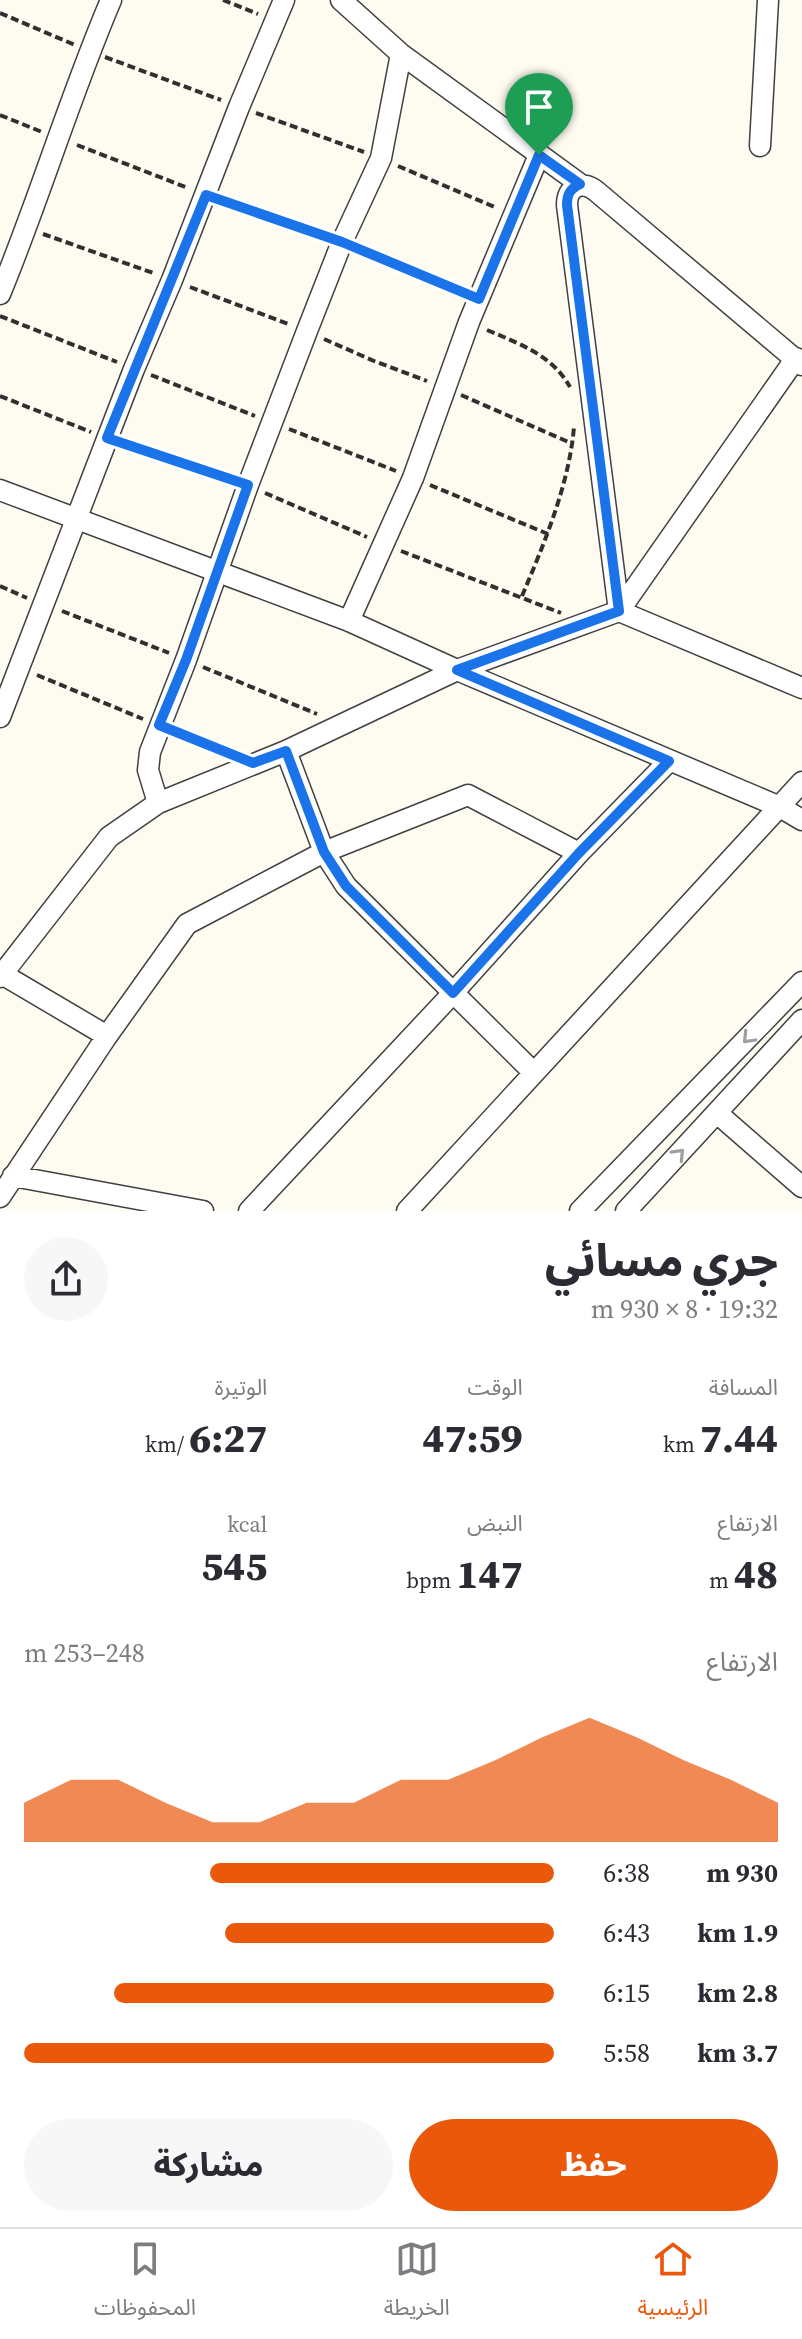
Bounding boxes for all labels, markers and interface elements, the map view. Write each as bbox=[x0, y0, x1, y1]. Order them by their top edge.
pin bbox=[505, 73, 573, 155]
icon: arrive bbox=[517, 85, 561, 129]
one-way arrow bbox=[742, 1029, 757, 1043]
one-way arrow bbox=[669, 1148, 683, 1163]
text: جري مسائي bbox=[545, 1230, 778, 1291]
button: share bbox=[24, 1237, 108, 1321]
text: 19:32 · 8 × 930 m bbox=[591, 1291, 778, 1327]
text: الوتيرة bbox=[214, 1372, 267, 1402]
text: الوقت bbox=[467, 1372, 523, 1402]
text: المسافة bbox=[709, 1372, 778, 1402]
text: 6:27 bbox=[189, 1411, 267, 1465]
text: 47:59 bbox=[423, 1411, 523, 1465]
text: 7.44 bbox=[700, 1411, 778, 1465]
text: /km bbox=[145, 1429, 189, 1459]
text: km bbox=[663, 1429, 700, 1459]
text: النبض bbox=[467, 1508, 523, 1538]
text: الارتفاع bbox=[718, 1508, 778, 1538]
text: kcal bbox=[227, 1509, 267, 1539]
text: 545 bbox=[201, 1539, 267, 1593]
text: 147 bbox=[457, 1547, 523, 1601]
text: 48 bbox=[734, 1547, 778, 1601]
text: bpm bbox=[406, 1565, 457, 1595]
text: m bbox=[709, 1565, 734, 1595]
text: 248–253 m bbox=[24, 1635, 145, 1671]
text: الارتفاع bbox=[707, 1644, 778, 1680]
text: 6:38 bbox=[603, 1855, 650, 1891]
text: 930 m bbox=[707, 1855, 778, 1891]
text: 6:43 bbox=[603, 1915, 650, 1951]
text: 1.9 km bbox=[697, 1915, 778, 1951]
text: 6:15 bbox=[603, 1975, 650, 2011]
text: 2.8 km bbox=[697, 1975, 778, 2011]
text: 5:58 bbox=[603, 2035, 650, 2071]
text: 3.7 km bbox=[697, 2035, 778, 2071]
button: مشاركة bbox=[24, 2119, 393, 2211]
button: حفظ bbox=[409, 2119, 778, 2211]
tab: المحفوظات bbox=[94, 2237, 196, 2331]
tab: الخريطة bbox=[384, 2237, 450, 2331]
tab: الرئيسية bbox=[637, 2237, 708, 2331]

